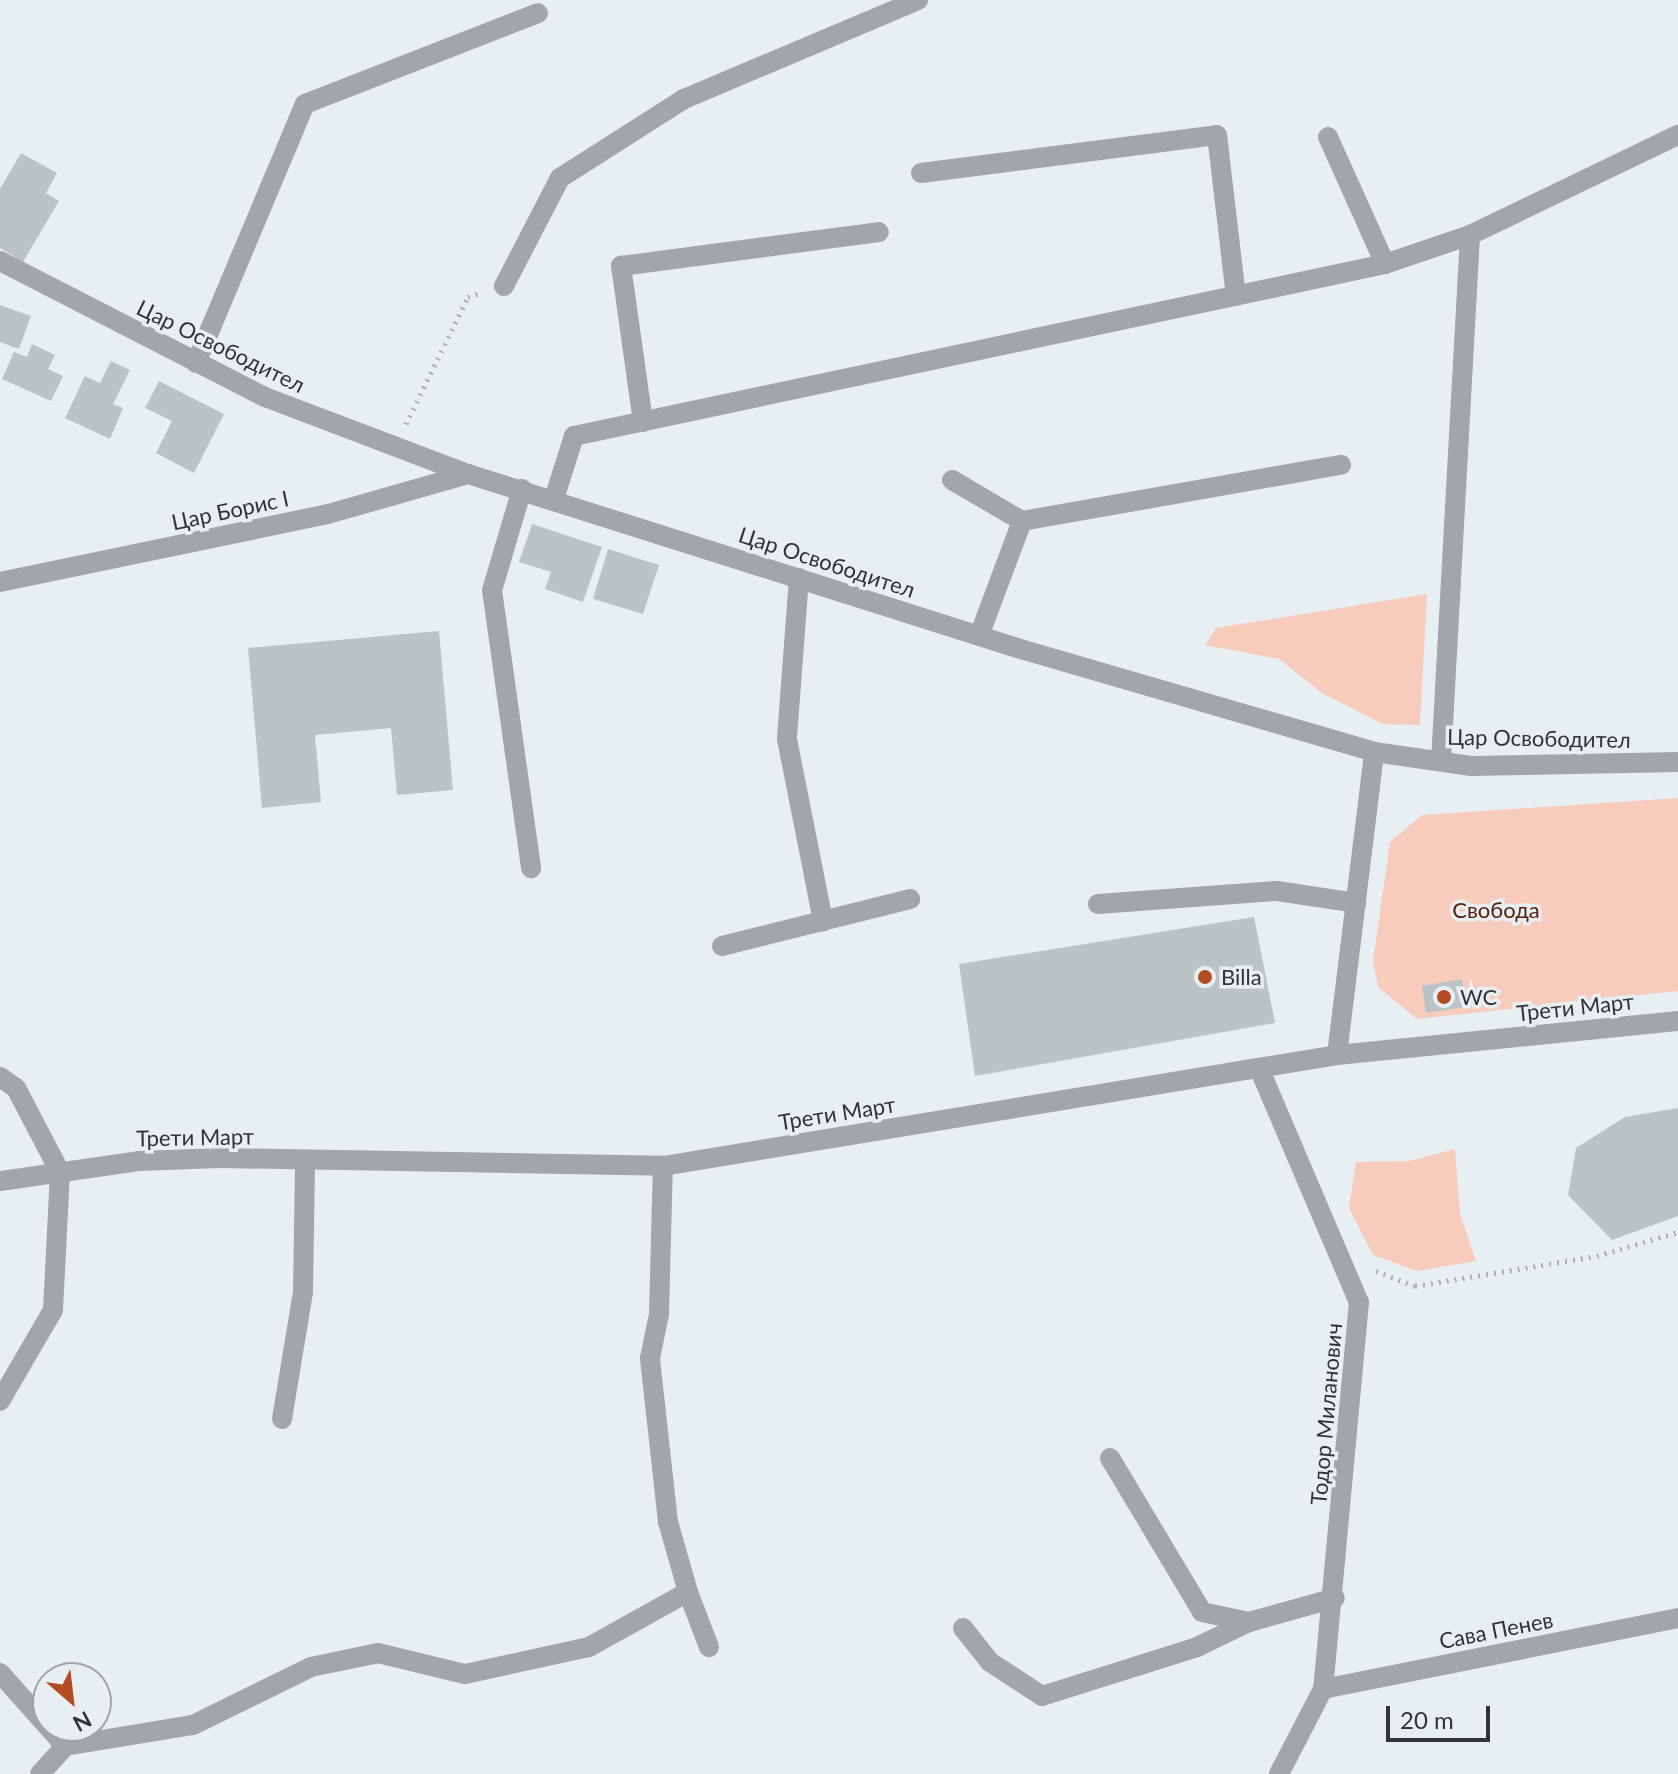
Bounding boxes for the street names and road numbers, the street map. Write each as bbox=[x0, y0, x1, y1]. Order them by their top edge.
street label: Цар Освободител bbox=[133, 294, 309, 398]
street label: Цар Борис I bbox=[169, 485, 291, 535]
street label: Цар Освободител bbox=[736, 521, 918, 603]
street label: Цар Освободител bbox=[1447, 723, 1631, 753]
street label: Трети Март bbox=[1515, 988, 1635, 1026]
street label: Трети Март bbox=[777, 1091, 897, 1135]
street label: Трети Март bbox=[136, 1123, 254, 1151]
street label: Тодор Миланович bbox=[1305, 1322, 1347, 1506]
street label: Сава Пенев bbox=[1437, 1606, 1555, 1654]

